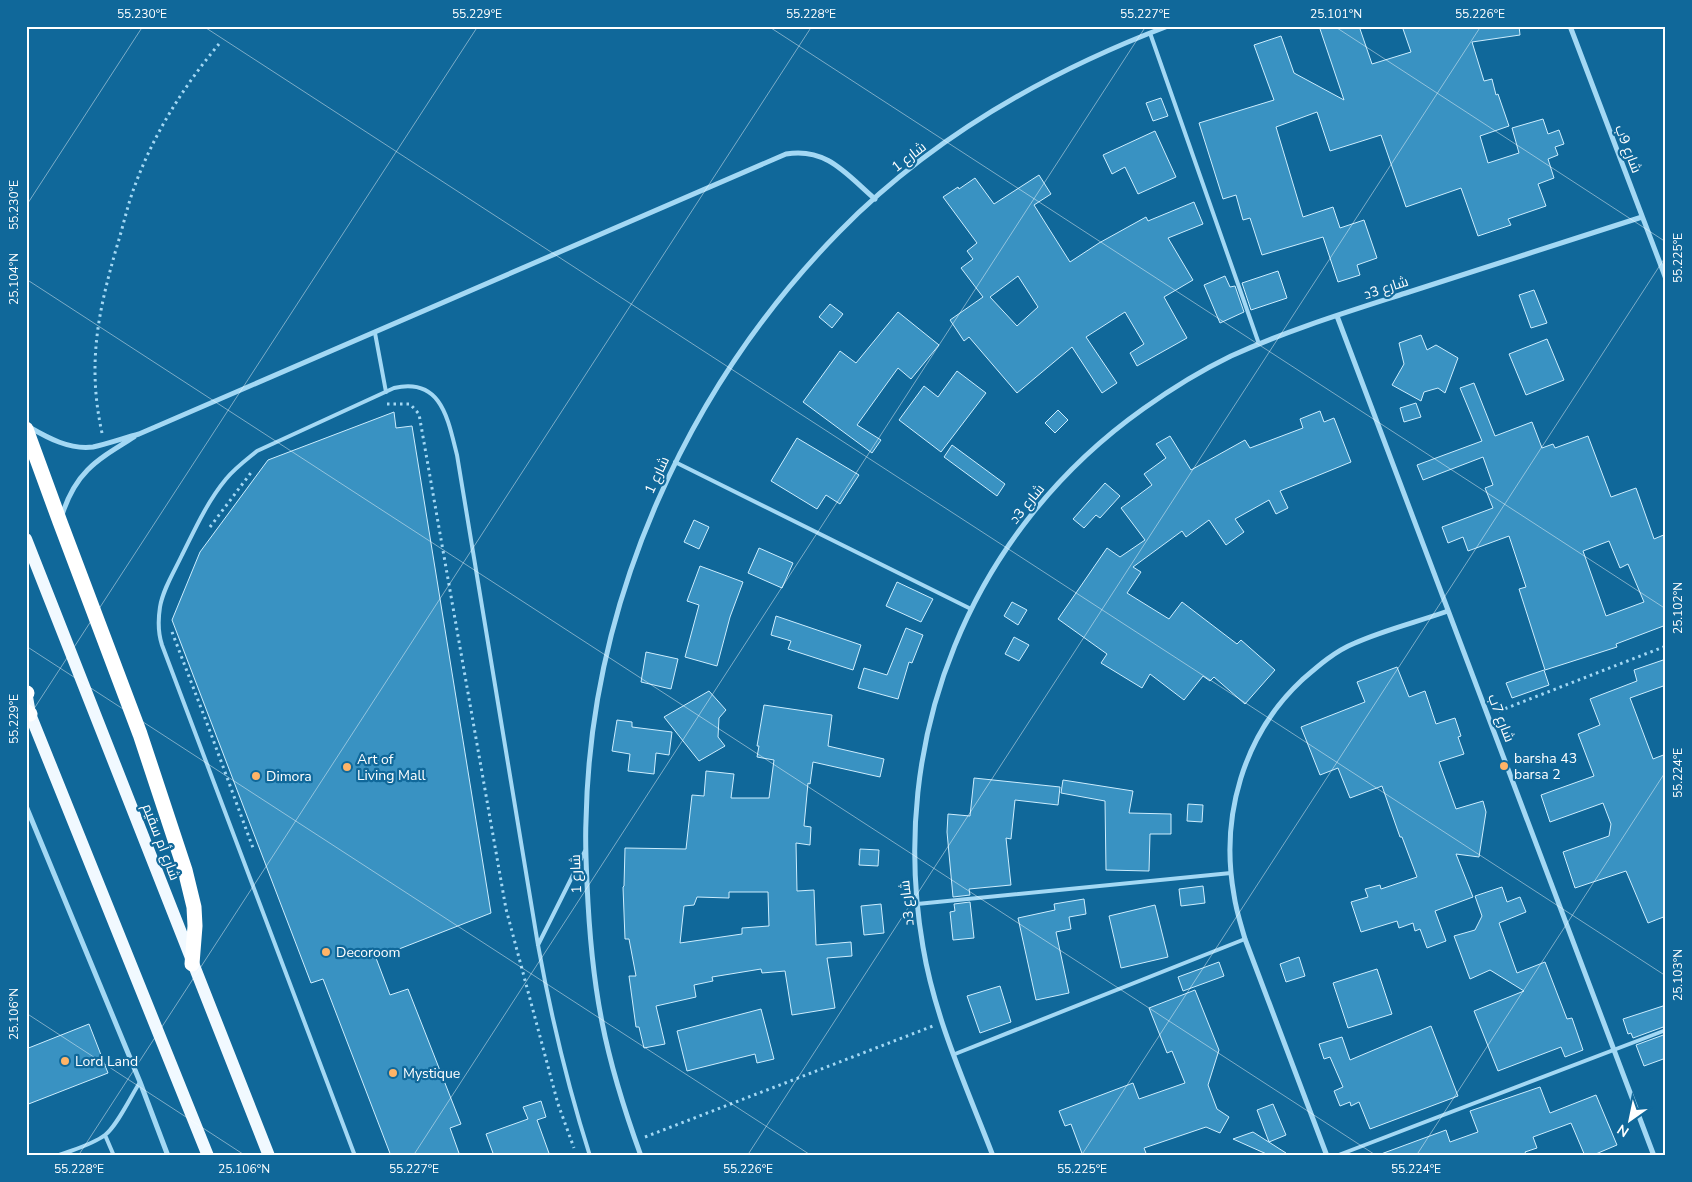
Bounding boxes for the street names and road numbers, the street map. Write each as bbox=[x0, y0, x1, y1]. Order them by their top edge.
street label: شارع 9ب bbox=[1610, 122, 1646, 176]
street label: شارع 1 bbox=[888, 137, 930, 177]
street label: شارع 3د bbox=[1361, 272, 1411, 304]
street label: شارع 1 bbox=[640, 453, 674, 497]
street label: شارع 3د bbox=[1005, 480, 1049, 528]
street label: شارع 7ب bbox=[1483, 691, 1519, 745]
street label: شارع أم سقيم bbox=[138, 801, 184, 883]
street label: شارع 1 bbox=[566, 854, 586, 894]
street label: شارع 3د bbox=[895, 879, 919, 927]

